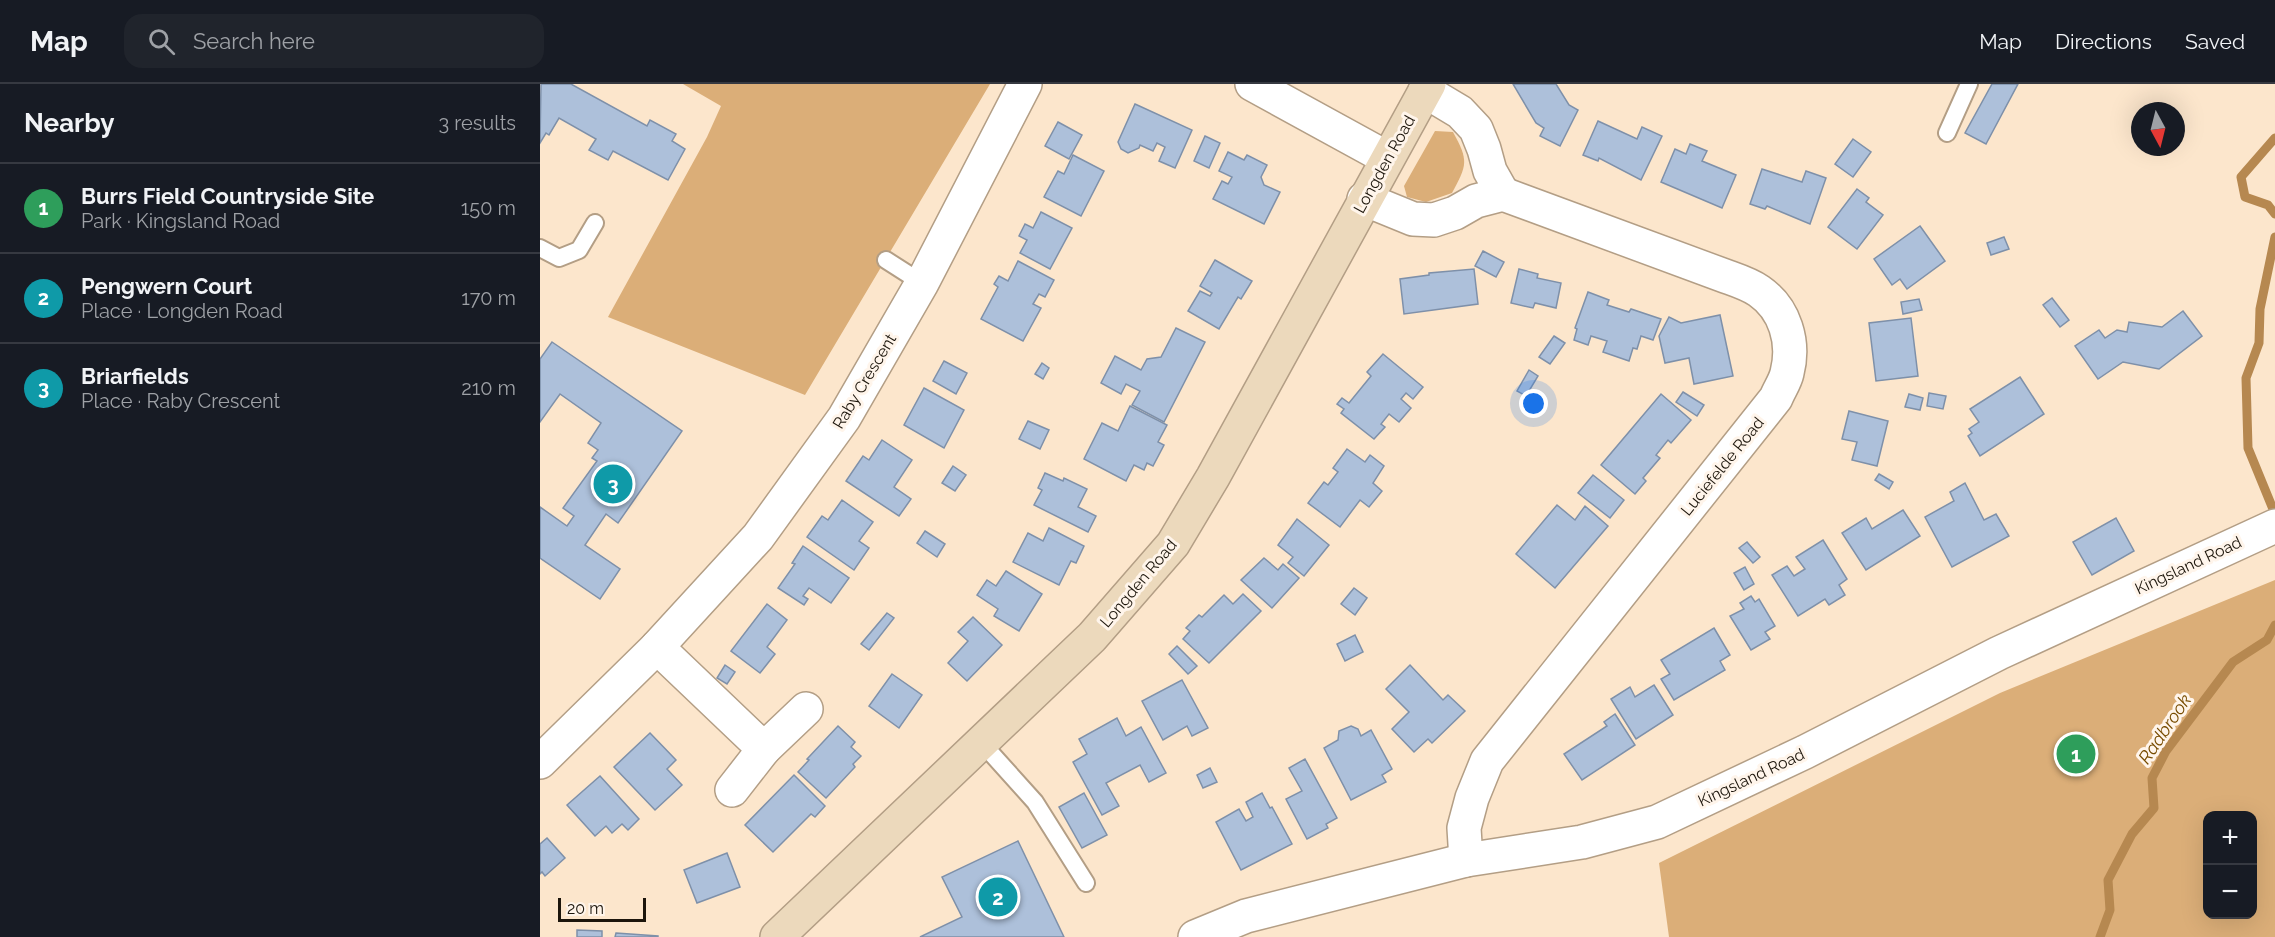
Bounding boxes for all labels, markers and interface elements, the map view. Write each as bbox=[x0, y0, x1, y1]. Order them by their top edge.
search box bbox=[124, 14, 544, 68]
text: Map bbox=[30, 25, 88, 58]
icon: search bbox=[145, 25, 178, 58]
text: Search here bbox=[193, 28, 315, 54]
text: Map bbox=[1979, 29, 2022, 54]
text: Directions bbox=[2055, 29, 2152, 54]
text: Saved bbox=[2185, 29, 2245, 54]
north arrow bbox=[2131, 102, 2185, 156]
text: Nearby bbox=[24, 108, 114, 138]
text: 3 results bbox=[438, 111, 516, 135]
street label: Longden Road bbox=[1350, 112, 1419, 217]
text: Burrs Field Countryside Site bbox=[81, 183, 374, 209]
text: 1 bbox=[39, 196, 48, 220]
text: 150 m bbox=[461, 196, 516, 220]
text: Park · Kingsland Road bbox=[81, 209, 280, 233]
text: Pengwern Court bbox=[81, 273, 252, 299]
text: 2 bbox=[38, 286, 49, 310]
text: 170 m bbox=[461, 286, 516, 310]
text: Place · Longden Road bbox=[81, 299, 283, 323]
street label: Raby Crescent bbox=[829, 330, 900, 432]
text: Briarfields bbox=[81, 363, 189, 389]
text: 3 bbox=[38, 376, 49, 400]
text: 210 m bbox=[461, 376, 516, 400]
text: Place · Raby Crescent bbox=[81, 389, 280, 413]
your location bbox=[1519, 389, 1548, 418]
street label: Luciefelde Road bbox=[1677, 413, 1768, 519]
pin: 3 bbox=[594, 462, 632, 506]
street label: Kingsland Road bbox=[2132, 532, 2245, 598]
street label: Longden Road bbox=[1096, 535, 1181, 631]
water label: Radbrook bbox=[2134, 690, 2196, 768]
pin: 1 bbox=[2056, 732, 2096, 776]
street label: Kingsland Road bbox=[1695, 744, 1808, 810]
map controls bbox=[2203, 811, 2257, 919]
button: + bbox=[2203, 811, 2257, 865]
button: − bbox=[2203, 865, 2257, 919]
pin: 2 bbox=[978, 874, 1018, 920]
scale bar bbox=[558, 895, 646, 922]
text: 20 m bbox=[567, 899, 604, 918]

